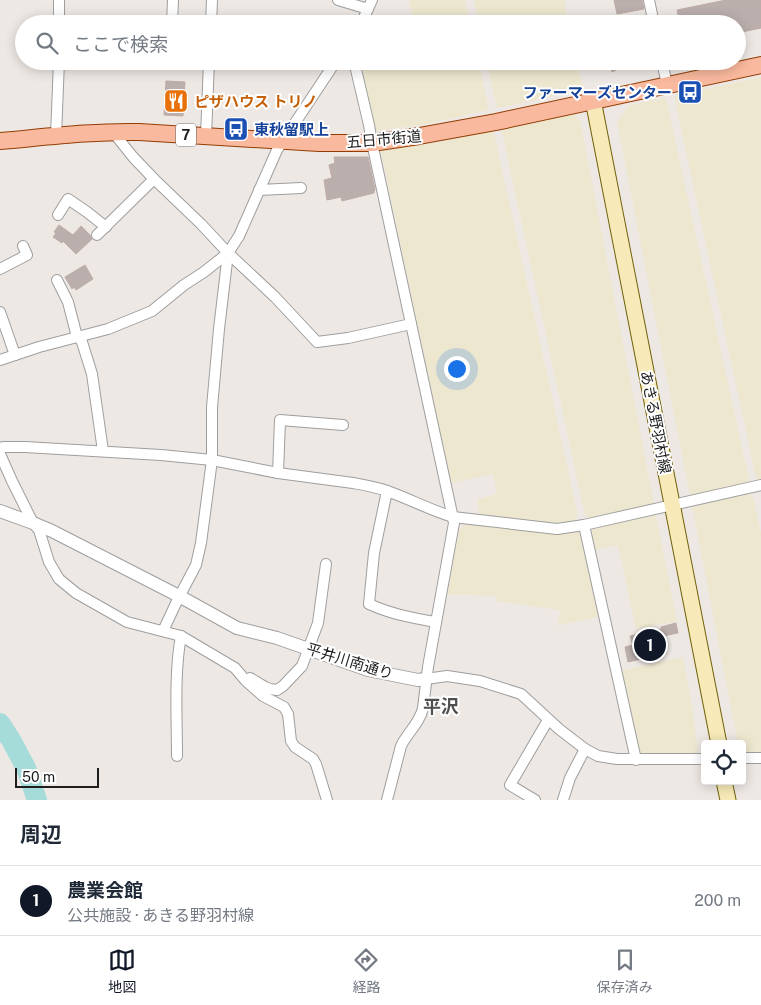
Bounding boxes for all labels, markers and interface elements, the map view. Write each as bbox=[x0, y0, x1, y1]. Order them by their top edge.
search box bbox=[15, 15, 746, 70]
icon: search bbox=[33, 29, 61, 57]
text: ここで検索 bbox=[73, 33, 168, 55]
bus stop icon: ファーマーズセンター bbox=[677, 79, 703, 105]
place label: ファーマーズセンター bbox=[523, 84, 672, 101]
restaurant icon: ピザハウス トリノ bbox=[163, 88, 189, 114]
place label: ピザハウス トリノ bbox=[194, 93, 317, 110]
bus stop icon: 東秋留駅上 bbox=[223, 116, 249, 142]
place label: 東秋留駅上 bbox=[254, 121, 329, 138]
road number: 7 bbox=[176, 124, 196, 146]
street label: 五日市街道 bbox=[346, 127, 422, 151]
your location bbox=[444, 356, 470, 382]
street label: あきる野羽村線 bbox=[638, 369, 674, 475]
pin: 1 bbox=[634, 626, 666, 664]
street label: 平井川南通り bbox=[304, 640, 396, 682]
district label: 平沢 bbox=[423, 696, 459, 717]
map controls bbox=[701, 740, 746, 785]
button: locate bbox=[701, 740, 746, 785]
scale bar bbox=[15, 765, 99, 788]
text: 50 m bbox=[22, 769, 55, 785]
text: 周辺 bbox=[20, 822, 62, 847]
text: 農業会館 bbox=[67, 879, 143, 901]
text: 1 bbox=[33, 891, 39, 910]
text: 200 m bbox=[694, 891, 741, 910]
text: 公共施設 · あきる野羽村線 bbox=[67, 906, 254, 925]
tab: 地図 bbox=[108, 946, 136, 996]
tab: 経路 bbox=[352, 946, 380, 996]
tab: 保存済み bbox=[597, 946, 653, 996]

